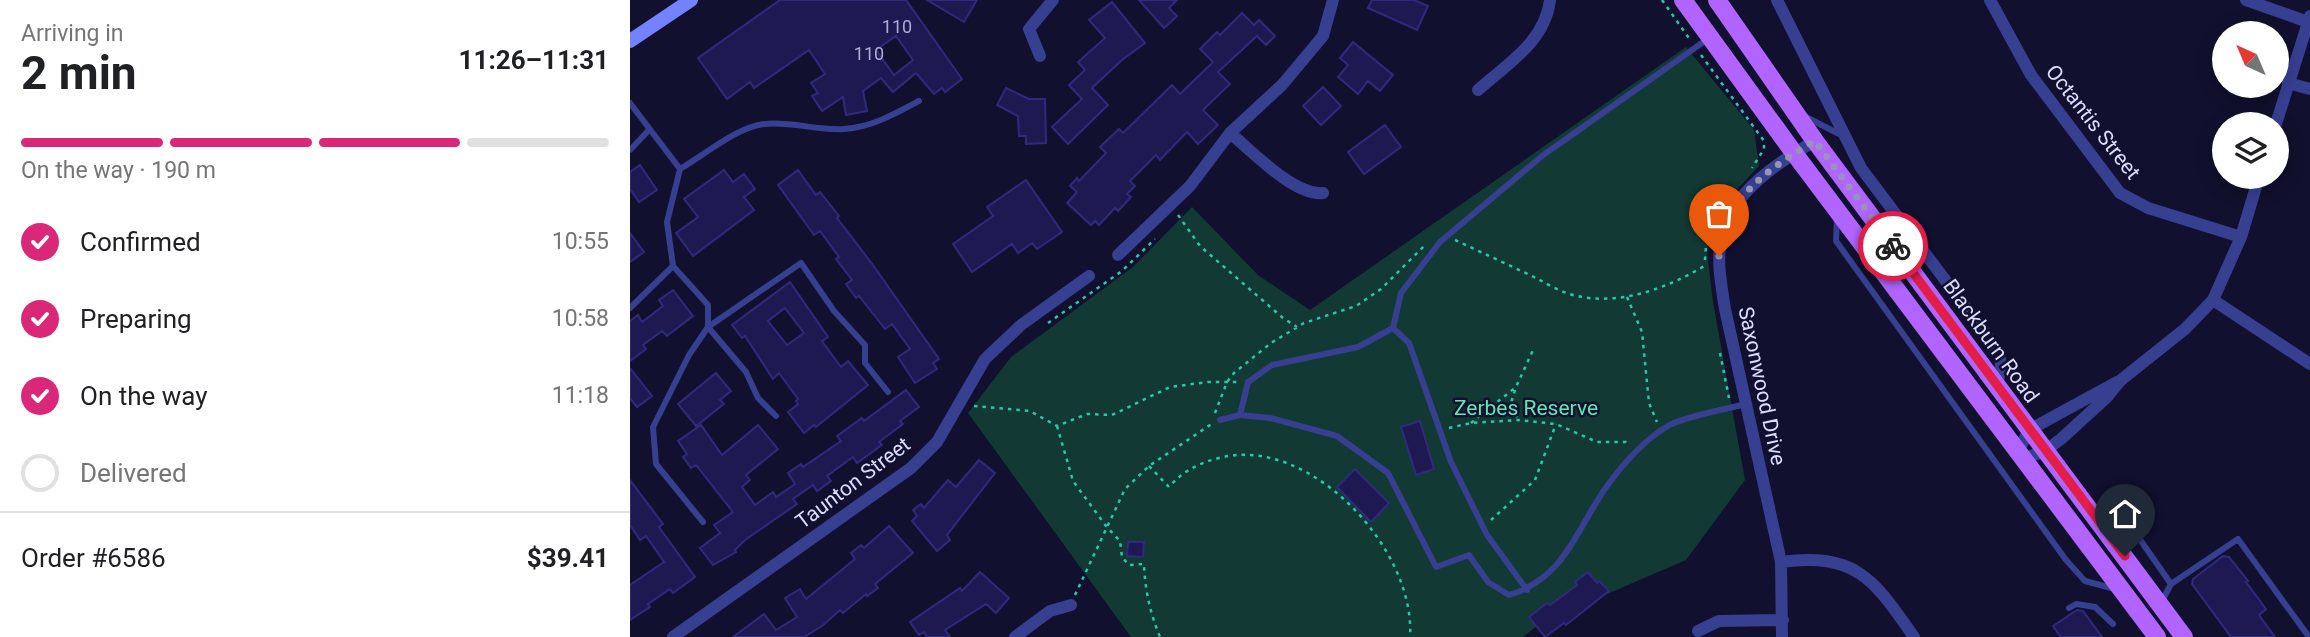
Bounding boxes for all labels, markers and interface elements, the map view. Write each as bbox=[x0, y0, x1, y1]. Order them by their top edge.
house number: 110 bbox=[882, 16, 912, 37]
text: Arriving in bbox=[21, 20, 124, 47]
north arrow bbox=[2212, 21, 2289, 98]
map controls bbox=[2212, 21, 2289, 189]
house number: 110 bbox=[854, 43, 884, 64]
text: 11:26–11:31 bbox=[459, 45, 609, 75]
text: 2 min bbox=[21, 46, 137, 100]
street label: Octantis Street bbox=[2041, 60, 2145, 184]
button: layers bbox=[2212, 112, 2289, 189]
text: On the way · 190 m bbox=[21, 157, 216, 184]
pin bbox=[1689, 184, 1749, 256]
icon: bag bbox=[1700, 195, 1738, 233]
courier bbox=[1858, 211, 1928, 281]
icon: check bbox=[21, 223, 59, 261]
text: Confirmed bbox=[80, 227, 201, 257]
icon: bike bbox=[1874, 227, 1912, 265]
text: 10:55 bbox=[552, 228, 609, 255]
street label: Blackburn Road bbox=[1938, 275, 2044, 407]
icon: check bbox=[21, 300, 59, 338]
text: Preparing bbox=[80, 304, 192, 334]
street label: Saxonwood Drive bbox=[1733, 304, 1791, 468]
text: 10:58 bbox=[552, 305, 609, 332]
icon: check bbox=[21, 377, 59, 415]
text: On the way bbox=[80, 381, 208, 411]
text: 11:18 bbox=[552, 382, 609, 409]
park label: Zerbes Reserve bbox=[1454, 396, 1598, 420]
street label: Taunton Street bbox=[791, 432, 915, 534]
text: Delivered bbox=[80, 458, 187, 488]
pin bbox=[2095, 484, 2155, 556]
icon: home bbox=[2106, 495, 2144, 533]
text: Order #6586 bbox=[21, 543, 166, 573]
text: $39.41 bbox=[527, 543, 609, 573]

